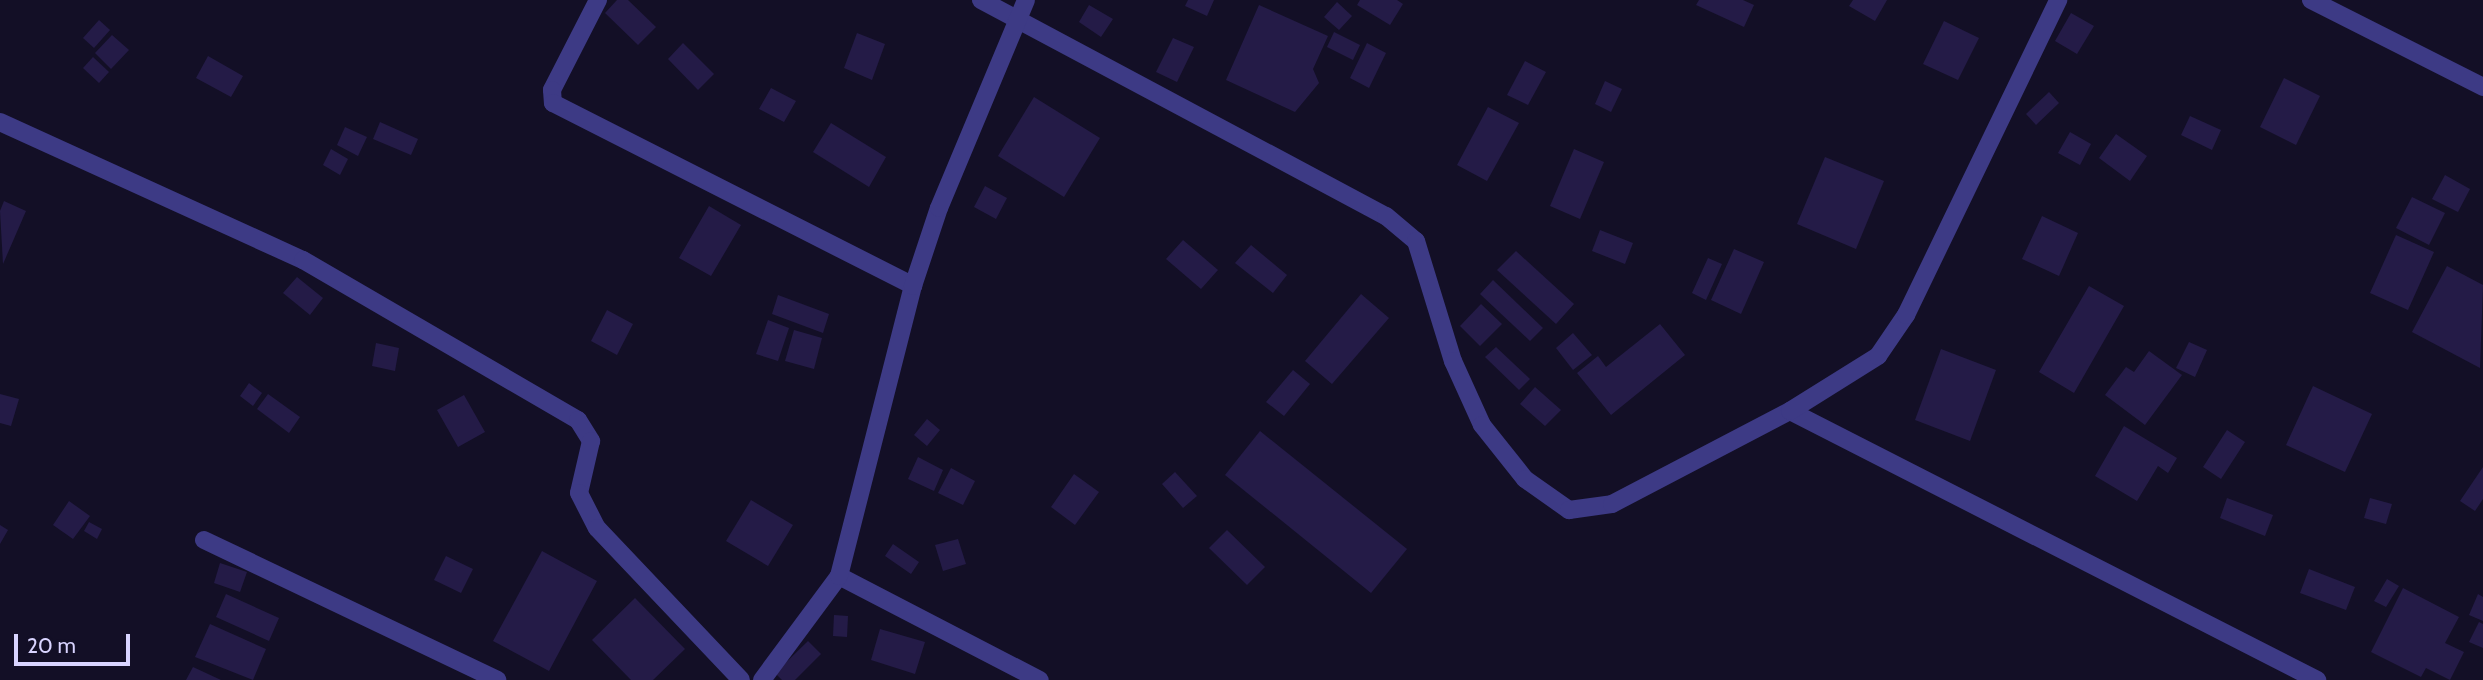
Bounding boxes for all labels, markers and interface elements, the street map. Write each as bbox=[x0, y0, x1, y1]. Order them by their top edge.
scale bar bbox=[18, 620, 133, 664]
text: 20 m bbox=[27, 633, 76, 658]

